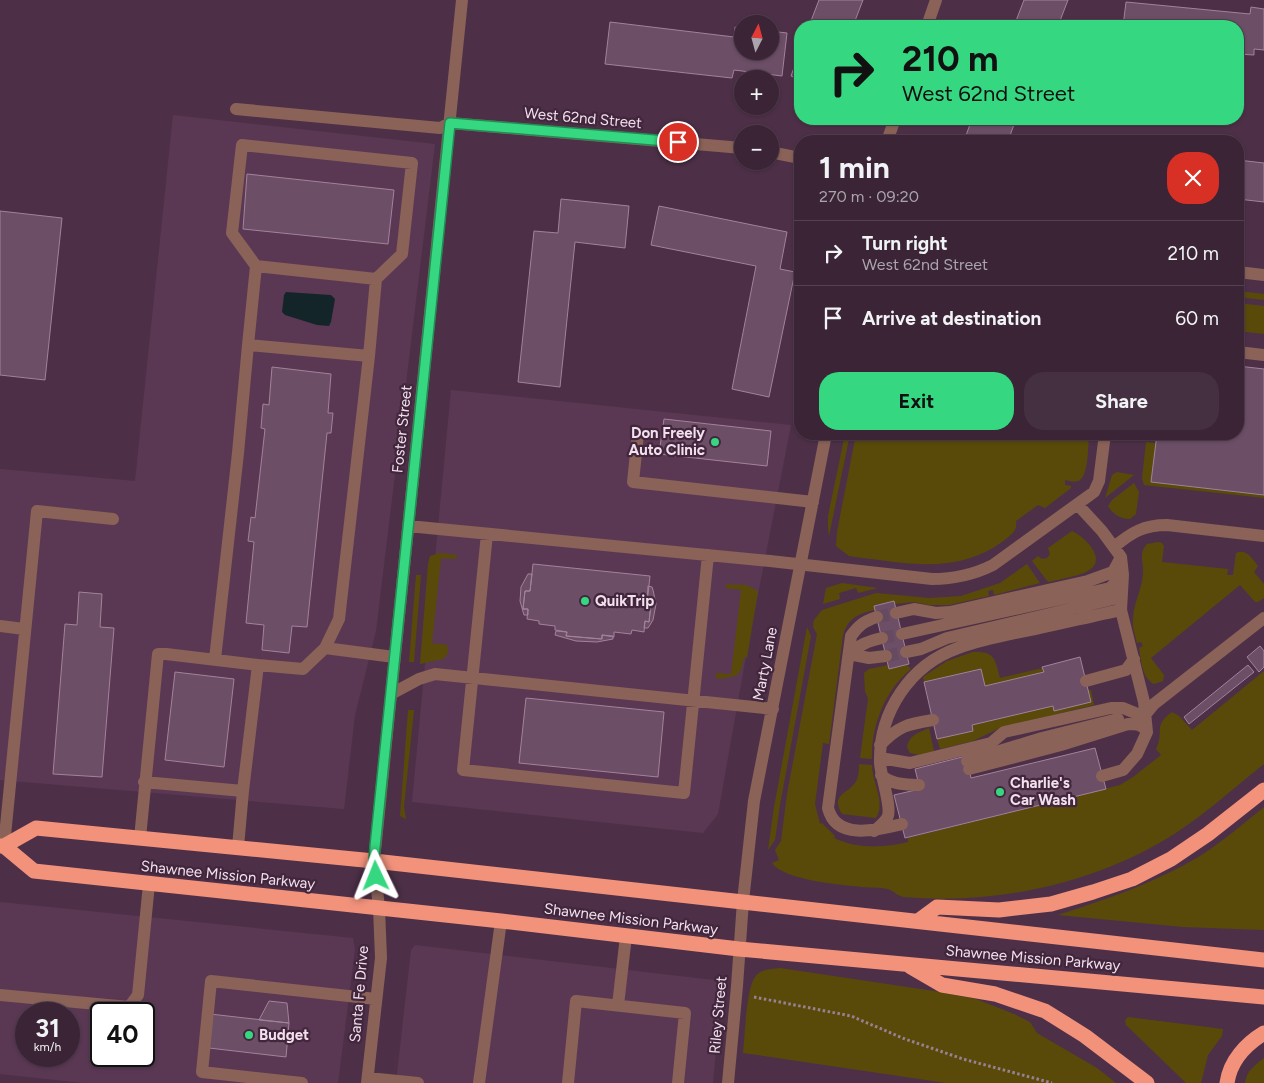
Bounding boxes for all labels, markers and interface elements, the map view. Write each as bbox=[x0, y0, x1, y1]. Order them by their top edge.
north arrow bbox=[734, 15, 779, 60]
map controls bbox=[734, 15, 779, 170]
text: 210 m bbox=[902, 38, 999, 80]
icon: right bbox=[819, 40, 884, 105]
button: + bbox=[734, 70, 779, 115]
text: West 62nd Street bbox=[902, 80, 1075, 107]
street label: West 62nd Street bbox=[523, 104, 643, 132]
pin bbox=[657, 121, 699, 163]
button: − bbox=[734, 125, 779, 170]
icon: arrive bbox=[664, 128, 692, 156]
text: 1 min bbox=[819, 149, 890, 186]
button: close bbox=[1167, 152, 1219, 204]
text: 270 m · 09:20 bbox=[819, 187, 919, 206]
text: Turn right bbox=[862, 232, 948, 255]
icon: right bbox=[819, 239, 847, 267]
text: 210 m bbox=[1167, 242, 1219, 265]
text: West 62nd Street bbox=[862, 255, 988, 274]
icon: arrive bbox=[819, 304, 847, 332]
text: Arrive at destination bbox=[862, 307, 1041, 330]
text: 60 m bbox=[1175, 307, 1219, 330]
button: Exit bbox=[819, 372, 1014, 430]
button: Share bbox=[1024, 372, 1219, 430]
street label: Foster Street bbox=[388, 384, 416, 474]
place label: Don Freely Auto Clinic bbox=[628, 424, 705, 459]
marker: Don Freely Auto Clinic bbox=[709, 436, 721, 448]
place label: QuikTrip bbox=[595, 592, 654, 610]
marker: QuikTrip bbox=[579, 595, 591, 607]
street label: Marty Lane bbox=[749, 626, 781, 702]
place label: Charlie's Car Wash bbox=[1010, 774, 1076, 809]
marker: Charlie's Car Wash bbox=[994, 786, 1006, 798]
position arrow bbox=[349, 849, 401, 901]
street label: Shawnee Mission Parkway bbox=[140, 857, 316, 893]
street label: Shawnee Mission Parkway bbox=[543, 899, 719, 939]
street label: Shawnee Mission Parkway bbox=[945, 941, 1121, 975]
street label: Santa Fe Drive bbox=[346, 945, 372, 1043]
street label: Riley Street bbox=[706, 975, 730, 1055]
speed limit sign: 40 bbox=[90, 1002, 155, 1067]
text: 31 bbox=[35, 1013, 60, 1043]
place label: Budget bbox=[259, 1026, 309, 1044]
marker: Budget bbox=[243, 1029, 255, 1041]
text: km/h bbox=[34, 1040, 61, 1054]

